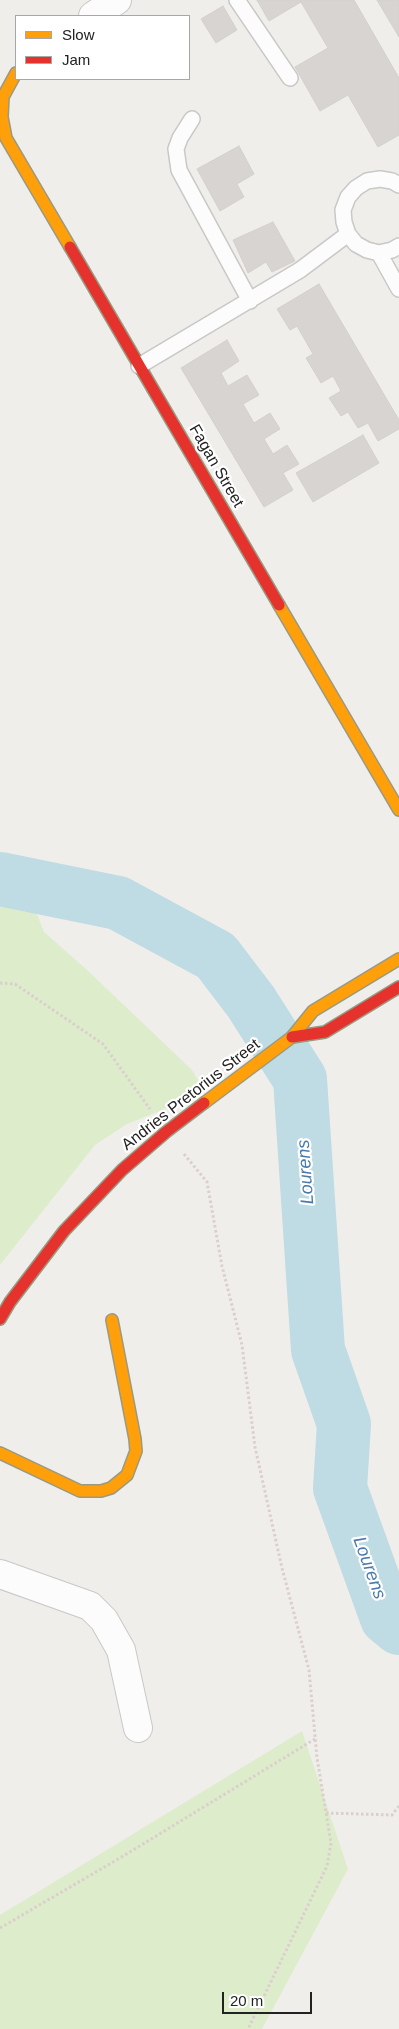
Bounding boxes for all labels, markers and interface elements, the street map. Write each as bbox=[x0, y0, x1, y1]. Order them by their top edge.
legend bbox=[15, 15, 190, 80]
text: Slow bbox=[62, 26, 95, 43]
text: Jam bbox=[62, 51, 90, 68]
street label: Fagan Street bbox=[185, 421, 247, 511]
street label: Andries Pretorius Street bbox=[118, 1035, 264, 1155]
water label: Lourens bbox=[293, 1139, 319, 1205]
water label: Lourens bbox=[348, 1534, 390, 1602]
scale bar bbox=[224, 1982, 314, 2014]
text: 20 m bbox=[230, 1992, 263, 2009]

